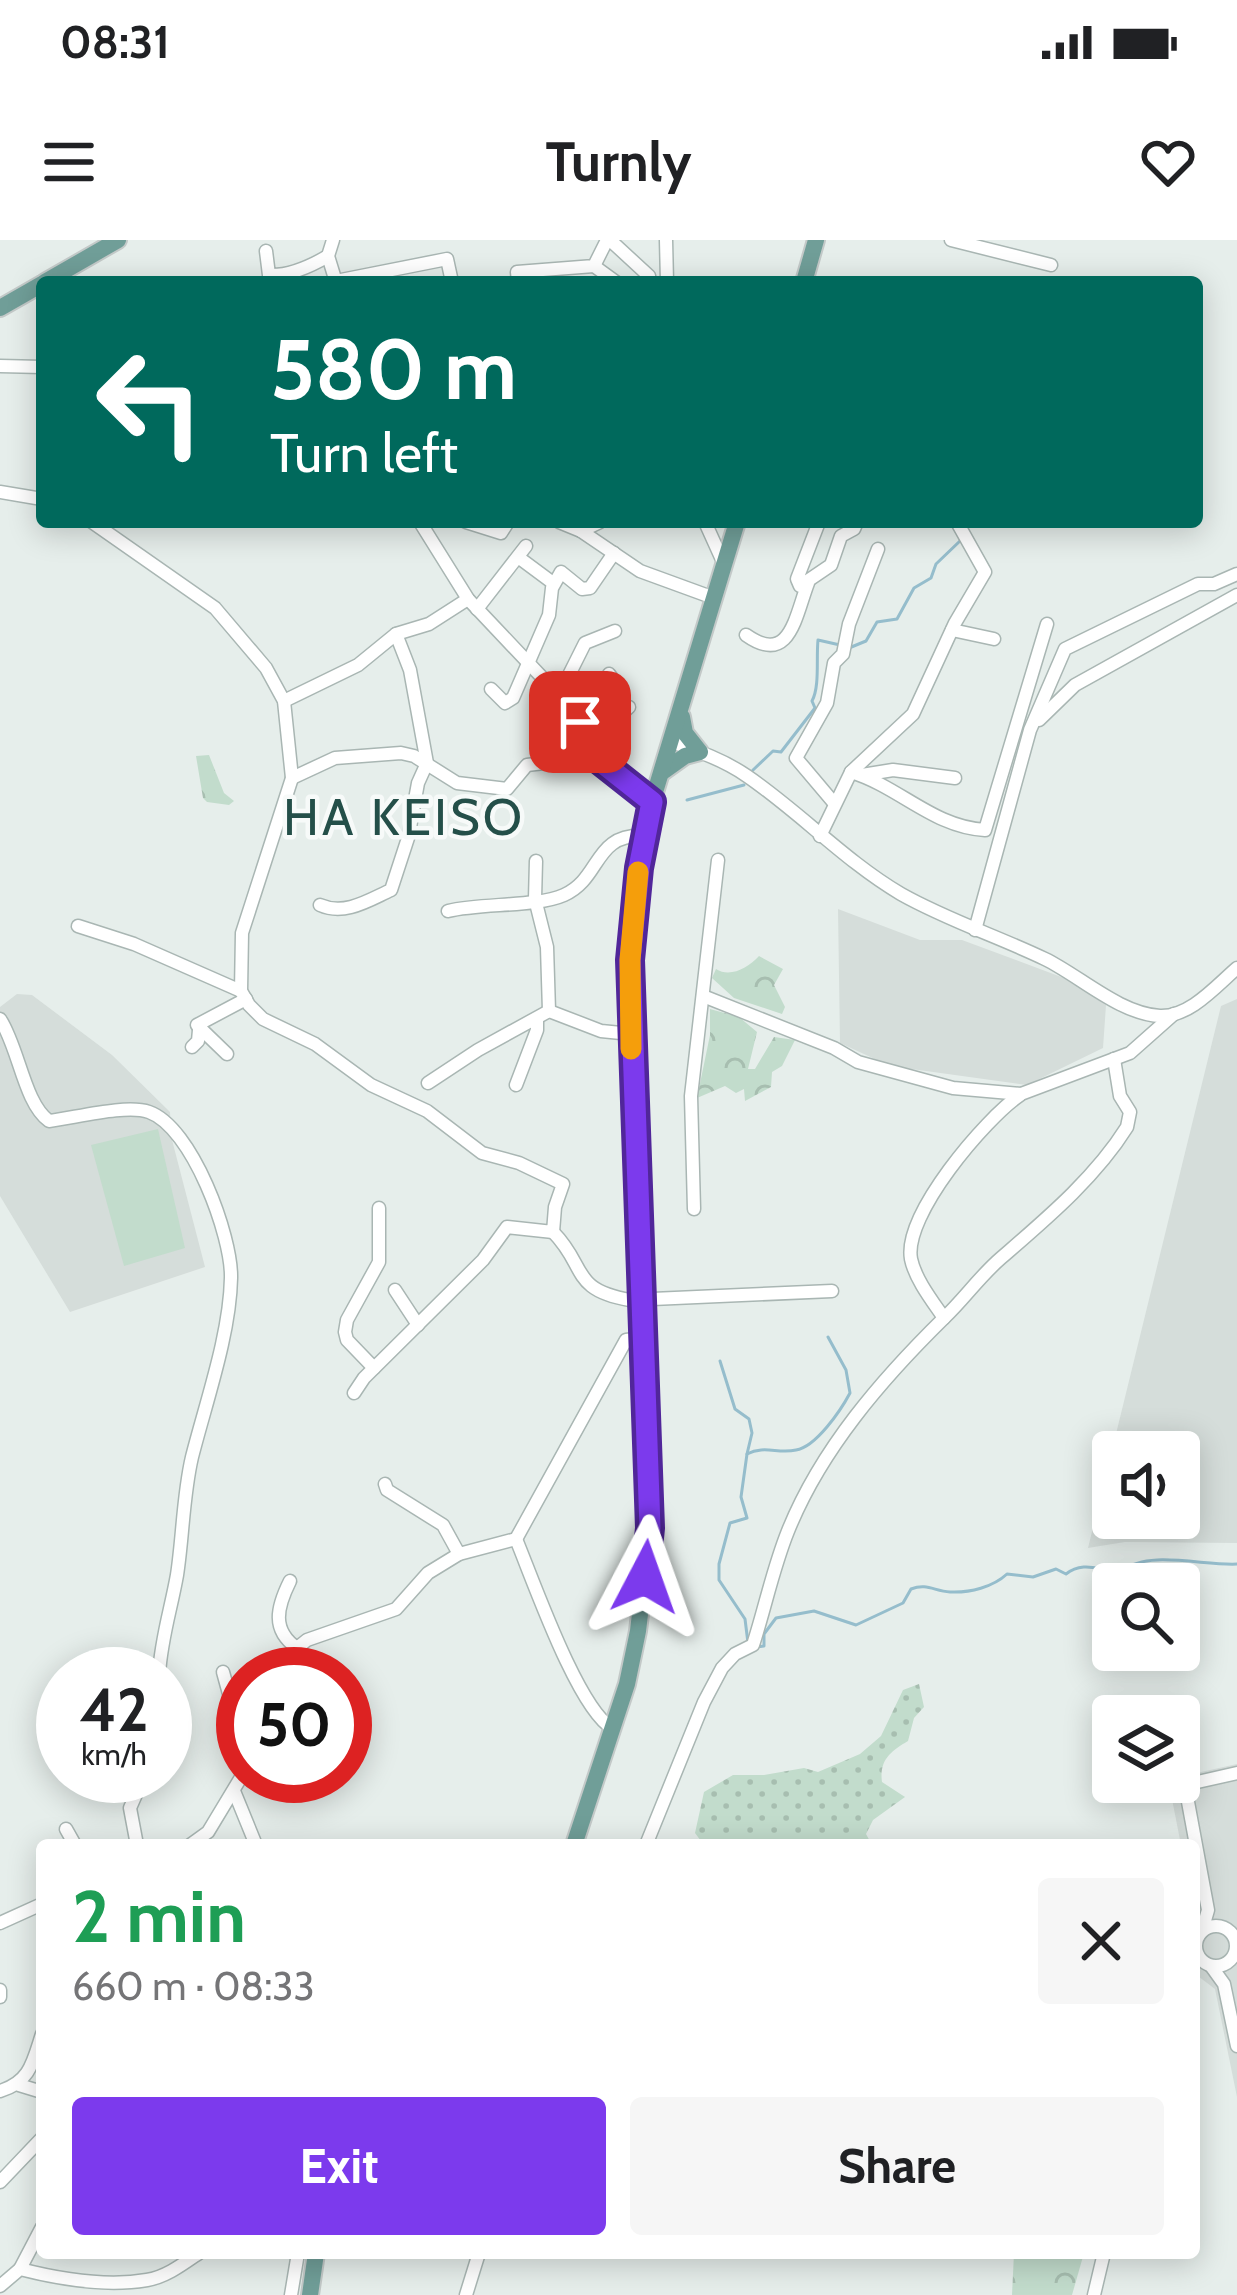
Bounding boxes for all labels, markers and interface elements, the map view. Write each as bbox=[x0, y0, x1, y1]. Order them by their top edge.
text: 08:31 bbox=[60, 15, 170, 69]
icon: menu bbox=[36, 129, 102, 195]
text: Turnly bbox=[546, 129, 691, 195]
icon: heart bbox=[1135, 129, 1201, 195]
text: 580 m bbox=[270, 318, 517, 420]
icon: left bbox=[72, 324, 228, 480]
text: Turn left bbox=[270, 420, 458, 486]
pin bbox=[529, 671, 631, 773]
icon: arrive bbox=[547, 689, 613, 755]
district label: HA KEISO bbox=[283, 786, 525, 848]
map controls bbox=[1092, 1431, 1200, 1803]
button: sound bbox=[1092, 1431, 1200, 1539]
position arrow bbox=[582, 1514, 708, 1640]
button: search bbox=[1092, 1563, 1200, 1671]
speed limit sign: 50 bbox=[216, 1647, 372, 1803]
text: 42 bbox=[80, 1673, 149, 1746]
button: layers bbox=[1092, 1695, 1200, 1803]
text: km/h bbox=[81, 1736, 147, 1773]
text: 2 min bbox=[72, 1873, 246, 1960]
button: close bbox=[1038, 1878, 1164, 2004]
text: 660 m · 08:33 bbox=[72, 1962, 315, 2010]
button: Exit bbox=[72, 2097, 606, 2235]
button: Share bbox=[630, 2097, 1164, 2235]

